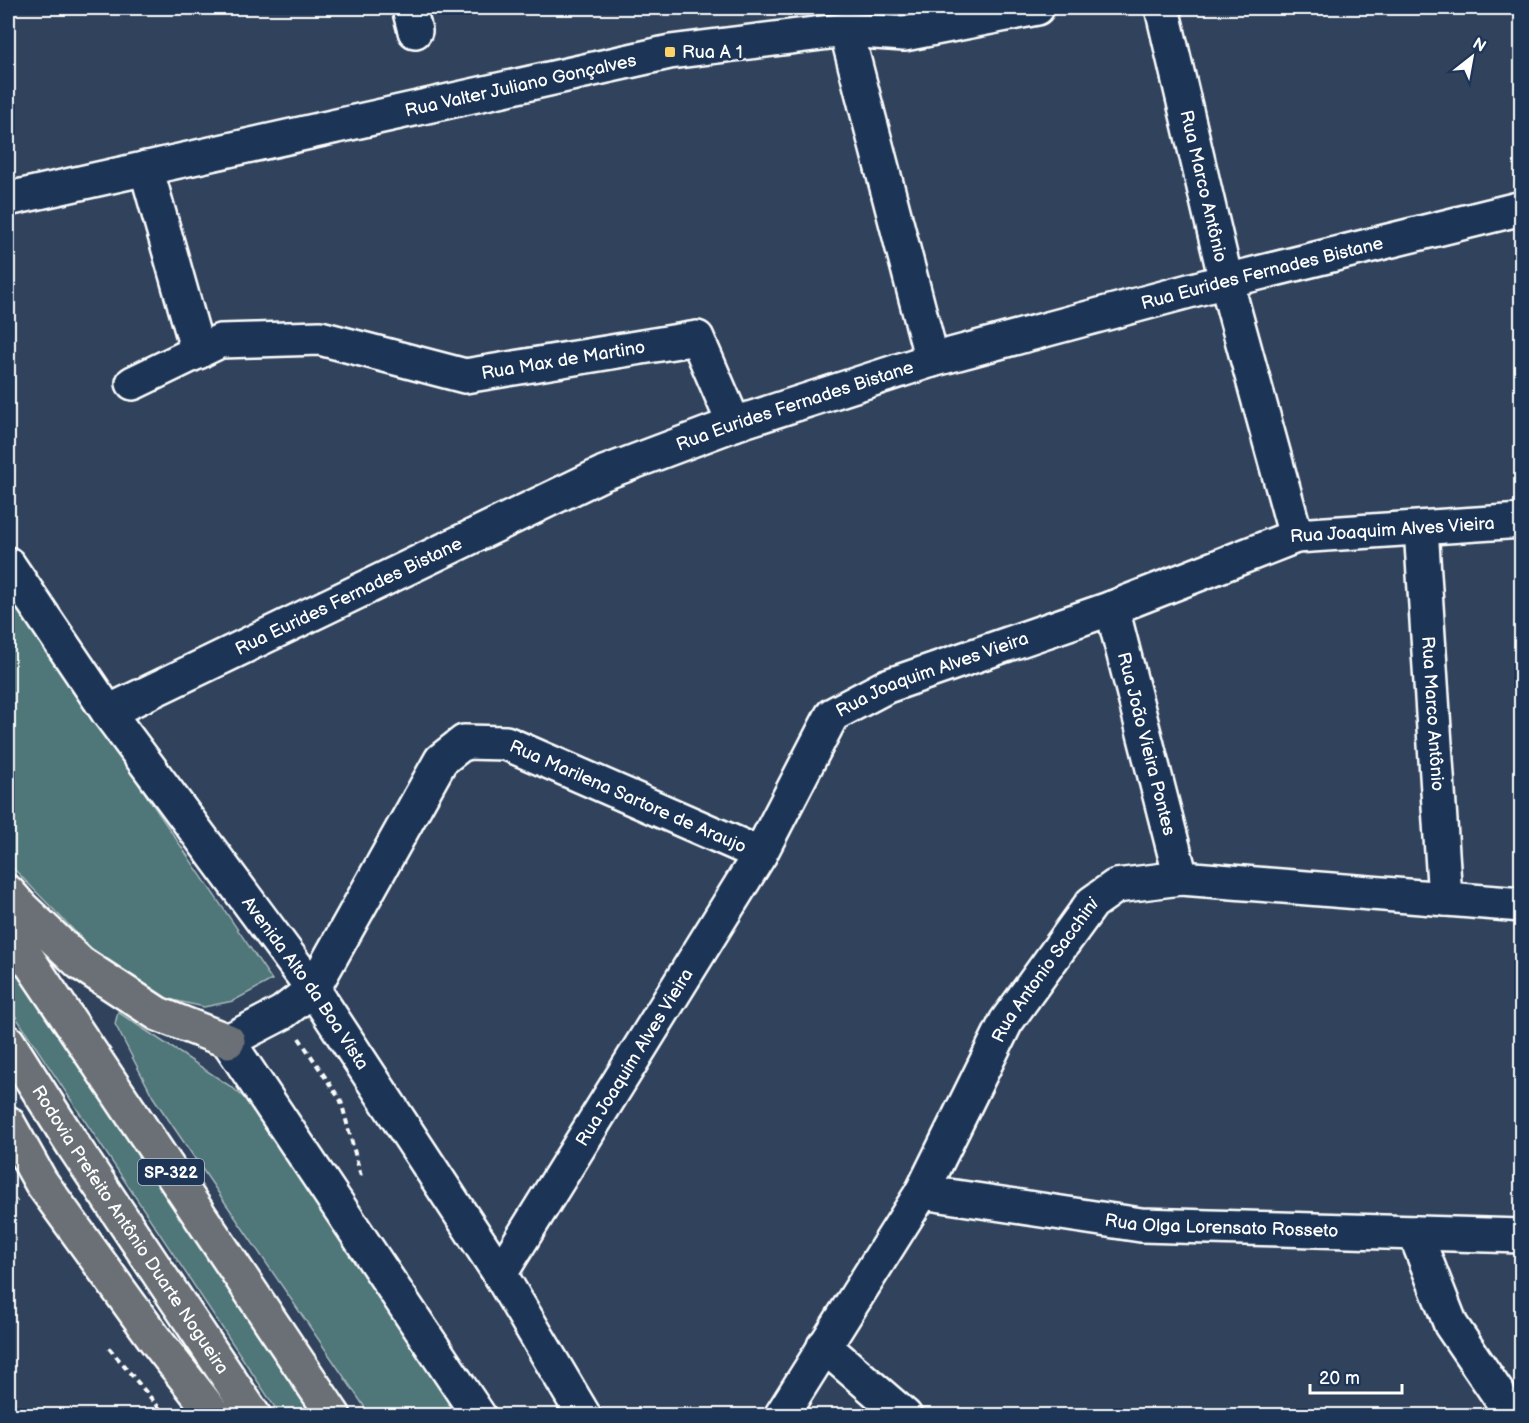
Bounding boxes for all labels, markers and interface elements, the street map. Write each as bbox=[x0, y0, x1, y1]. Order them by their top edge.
north arrow bbox=[1442, 27, 1502, 87]
text: N bbox=[1469, 34, 1489, 57]
place label: Rua A 1 bbox=[682, 42, 743, 63]
marker: Rua A 1 bbox=[663, 45, 677, 59]
street label: Rua Valter Juliano Gonçalves bbox=[403, 50, 638, 122]
street label: Rua Marco Antônio bbox=[1175, 108, 1231, 264]
street label: Rua Eurides Fernades Bistane bbox=[1139, 233, 1386, 314]
street label: Rua Max de Martino bbox=[480, 337, 647, 384]
street label: Rua Eurides Fernades Bistane bbox=[673, 357, 917, 456]
street label: Rua Joaquim Alves Vieira bbox=[1289, 513, 1495, 547]
street label: Rua Eurides Fernades Bistane bbox=[232, 533, 466, 660]
street label: Rua Joaquim Alves Vieira bbox=[833, 628, 1031, 722]
street label: Rua Marco Antônio bbox=[1417, 635, 1448, 792]
street label: Rua João Vieira Pontes bbox=[1113, 650, 1180, 838]
street label: Rua Marilena Sartore de Araujo bbox=[506, 736, 749, 858]
street label: Avenida Alto da Boa Vista bbox=[237, 893, 373, 1074]
street label: Rua Antonio Sacchini bbox=[988, 893, 1102, 1046]
street label: Rua Joaquim Alves Vieira bbox=[572, 965, 698, 1150]
street label: Rodovia Prefeito Antônio Duarte Nogueira bbox=[27, 1082, 233, 1378]
road number: SP-322 bbox=[138, 1159, 204, 1185]
street label: Rua Olga Lorensato Rosseto bbox=[1103, 1210, 1339, 1242]
scale bar bbox=[1310, 1357, 1402, 1395]
text: 20 m bbox=[1319, 1368, 1360, 1389]

